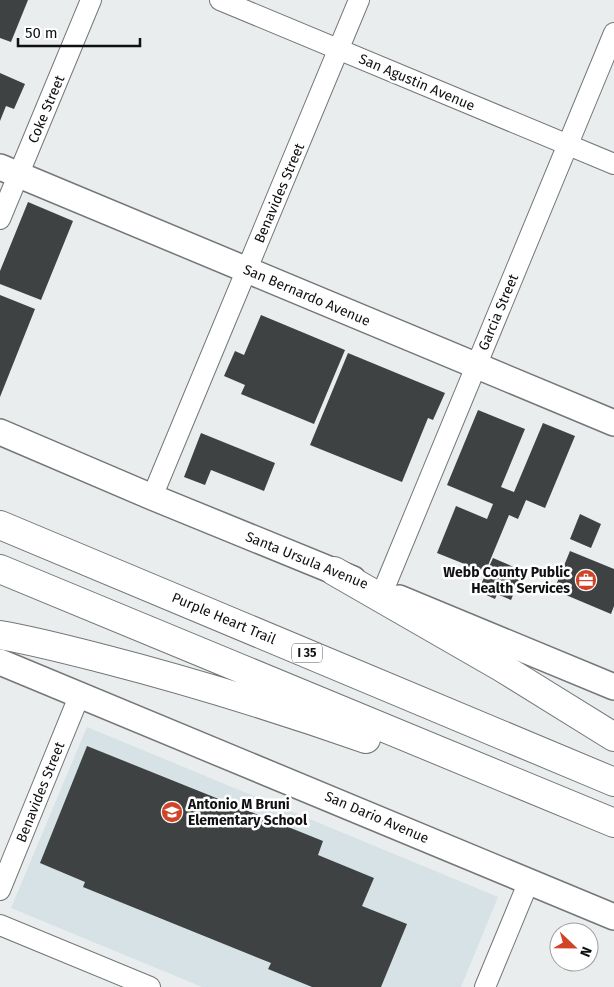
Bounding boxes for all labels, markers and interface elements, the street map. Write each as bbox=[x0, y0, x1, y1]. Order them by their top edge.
scale bar bbox=[18, 15, 140, 47]
text: 50 m bbox=[25, 24, 58, 42]
street label: San Agustin Avenue bbox=[356, 50, 477, 115]
street label: Coke Street bbox=[25, 72, 69, 146]
street label: Benavides Street bbox=[251, 140, 309, 246]
street label: San Bernardo Avenue bbox=[241, 261, 373, 330]
street label: Garcia Street bbox=[475, 271, 523, 353]
street label: Santa Ursula Avenue bbox=[243, 528, 371, 593]
place label: Webb County Public Health Services bbox=[443, 564, 570, 597]
office icon: Webb County Public Health Services bbox=[574, 568, 598, 592]
street label: Purple Heart Trail bbox=[169, 589, 278, 648]
road number: I 35 bbox=[292, 644, 322, 662]
street label: Benavides Street bbox=[13, 739, 69, 845]
street label: San Dario Avenue bbox=[322, 788, 431, 847]
place label: Antonio M Bruni Elementary School bbox=[187, 796, 308, 829]
school or university icon: Antonio M Bruni Elementary School bbox=[160, 800, 184, 824]
north arrow bbox=[549, 922, 599, 972]
text: N bbox=[576, 944, 595, 959]

